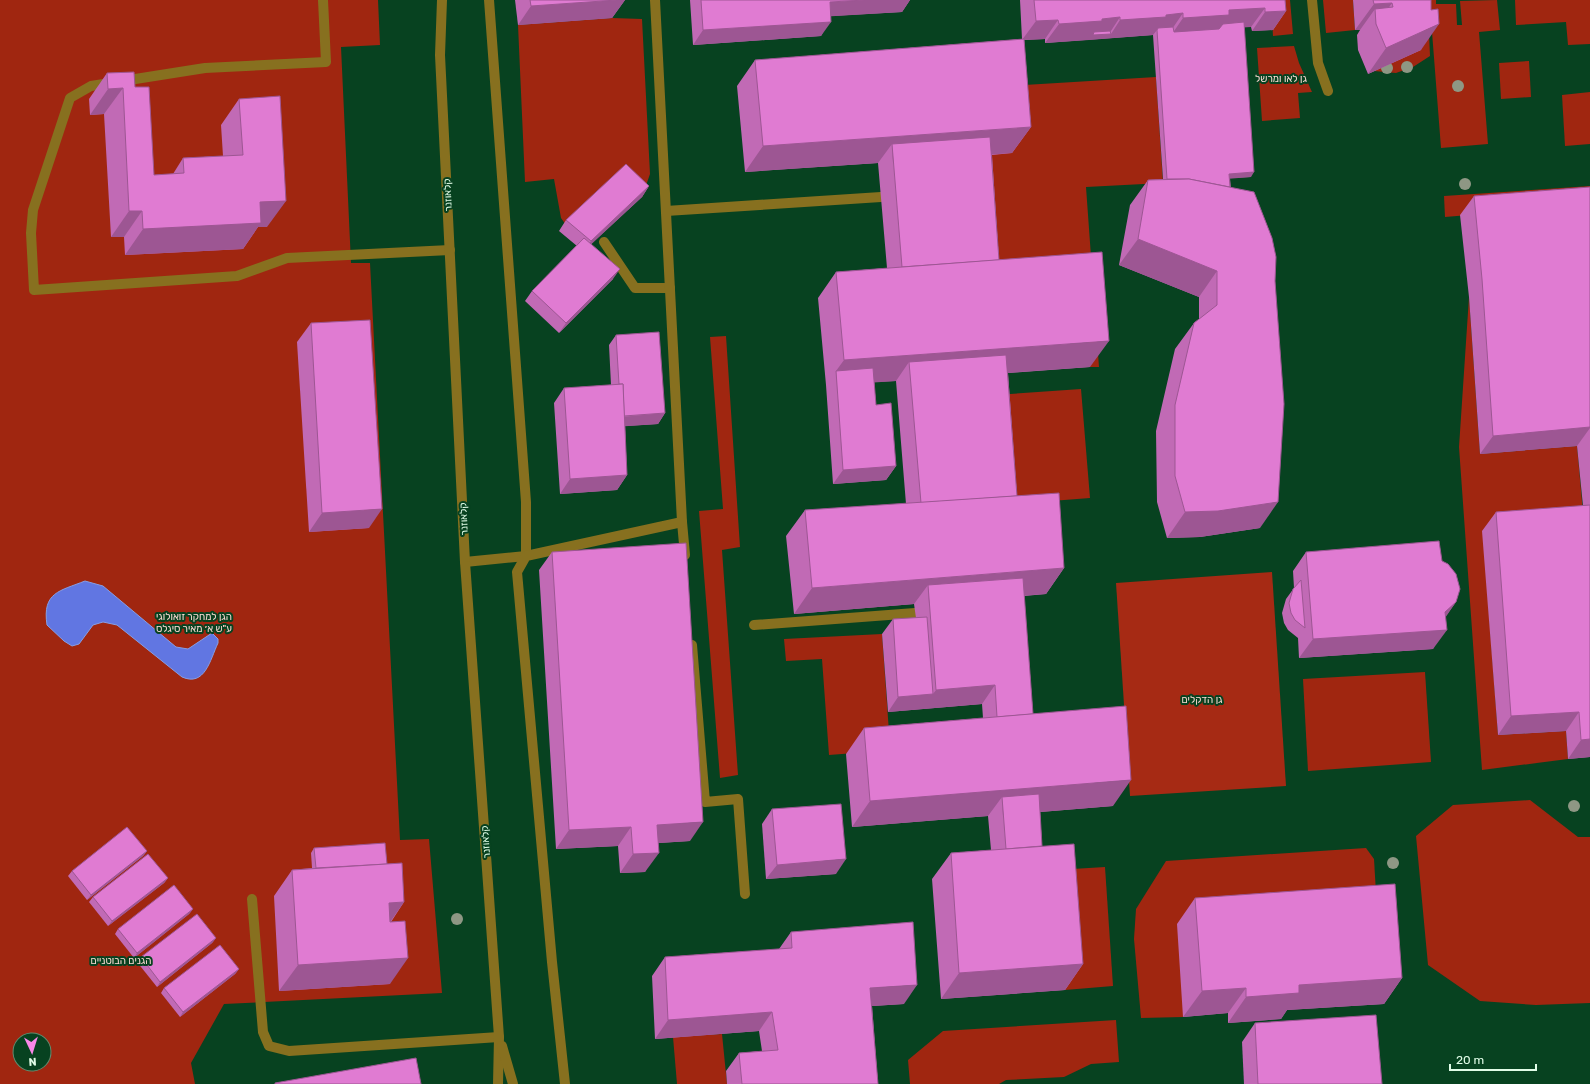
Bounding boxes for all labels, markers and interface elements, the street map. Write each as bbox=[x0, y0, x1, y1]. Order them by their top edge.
park label: גן לאו ומרשל bbox=[1255, 73, 1307, 85]
street label: קלאוזנר bbox=[441, 178, 455, 212]
street label: קלאוזנר bbox=[457, 502, 471, 536]
park label: הגן למחקר זואולוגי ע"ש א׳ מאיר סיגלס bbox=[156, 611, 232, 635]
park label: גן הדקלים bbox=[1181, 694, 1223, 706]
street label: קלאוזנר bbox=[479, 825, 493, 859]
park label: הגנים הבוטניים bbox=[91, 955, 152, 967]
north arrow bbox=[12, 1032, 52, 1072]
scale bar bbox=[1450, 1046, 1536, 1072]
text: 20 m bbox=[1456, 1053, 1484, 1067]
text: N bbox=[28, 1055, 37, 1068]

